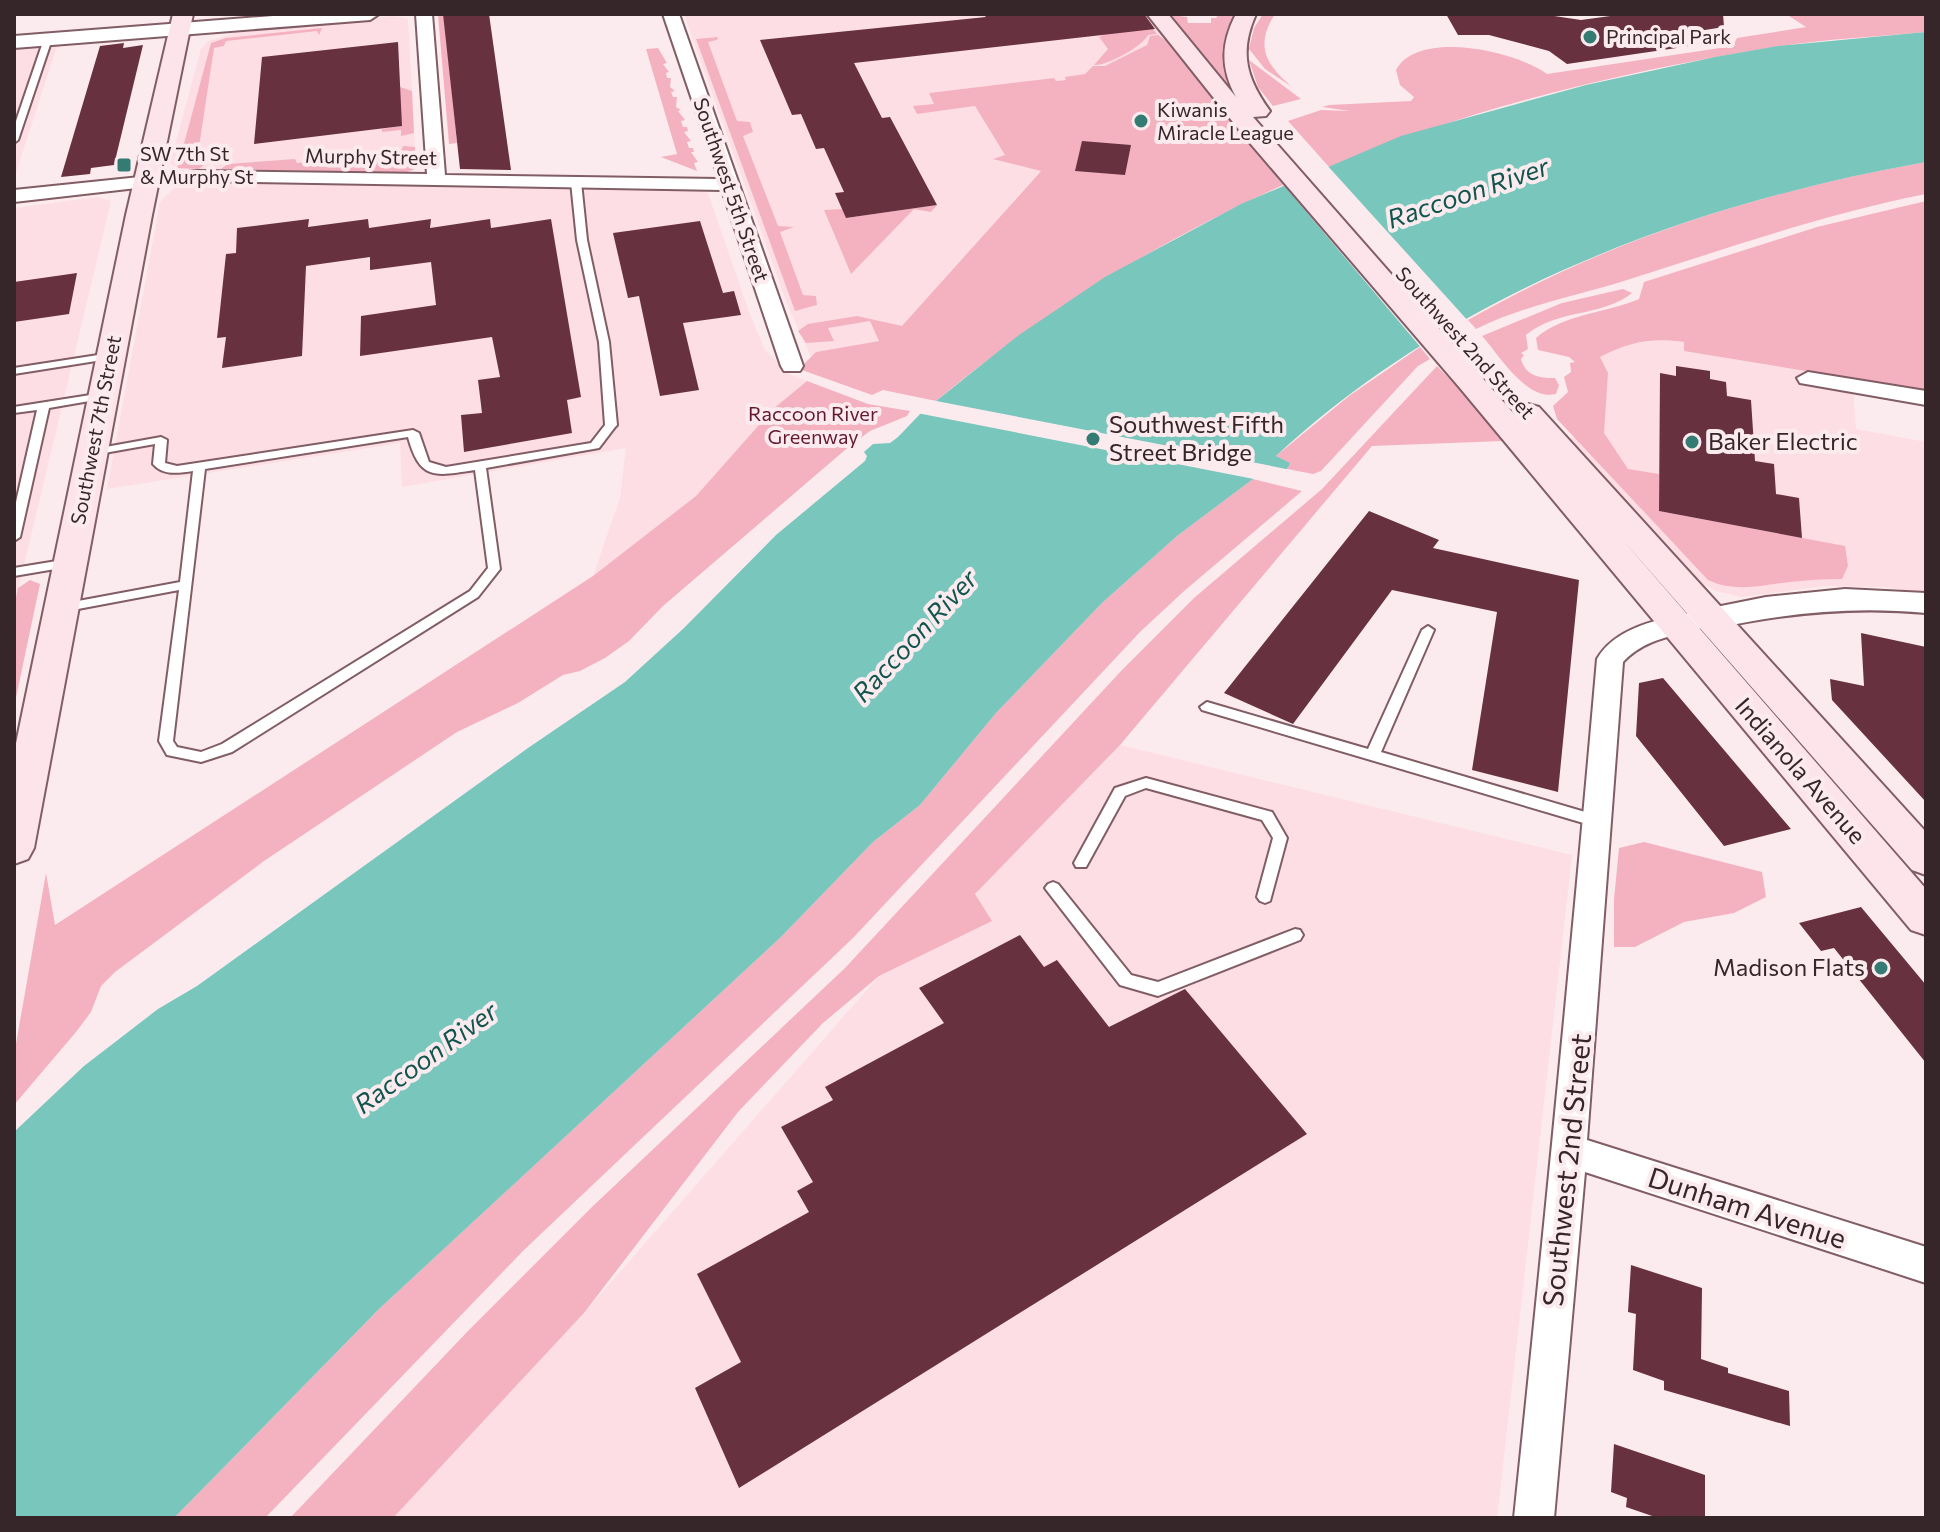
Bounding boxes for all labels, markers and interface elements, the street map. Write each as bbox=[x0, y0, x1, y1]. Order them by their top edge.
place label: Principal Park bbox=[1606, 24, 1731, 48]
marker: Principal Park bbox=[1581, 28, 1599, 46]
street label: Southwest 5th Street bbox=[689, 94, 775, 285]
place label: Kiwanis Miracle League bbox=[1157, 97, 1294, 144]
marker: Kiwanis Miracle League bbox=[1132, 112, 1150, 130]
place label: SW 7th St & Murphy St bbox=[140, 141, 254, 188]
street label: Murphy Street bbox=[305, 143, 437, 169]
water label: Raccoon River bbox=[1383, 149, 1554, 234]
marker: SW 7th St & Murphy St bbox=[115, 156, 133, 174]
street label: Southwest 2nd Street bbox=[1391, 261, 1540, 423]
street label: Southwest 7th Street bbox=[65, 333, 125, 526]
park label: Raccoon River Greenway bbox=[748, 401, 878, 448]
place label: Southwest Fifth Street Bridge bbox=[1109, 409, 1284, 466]
place label: Baker Electric bbox=[1708, 426, 1858, 455]
marker: Southwest Fifth Street Bridge bbox=[1084, 430, 1102, 448]
marker: Baker Electric bbox=[1683, 433, 1701, 451]
water label: Raccoon River bbox=[845, 561, 984, 707]
street label: Indianola Avenue bbox=[1730, 691, 1873, 849]
place label: Madison Flats bbox=[1713, 952, 1865, 981]
marker: Madison Flats bbox=[1872, 959, 1890, 977]
water label: Raccoon River bbox=[348, 994, 504, 1119]
street label: Southwest 2nd Street bbox=[1535, 1032, 1597, 1308]
street label: Dunham Avenue bbox=[1644, 1159, 1851, 1255]

